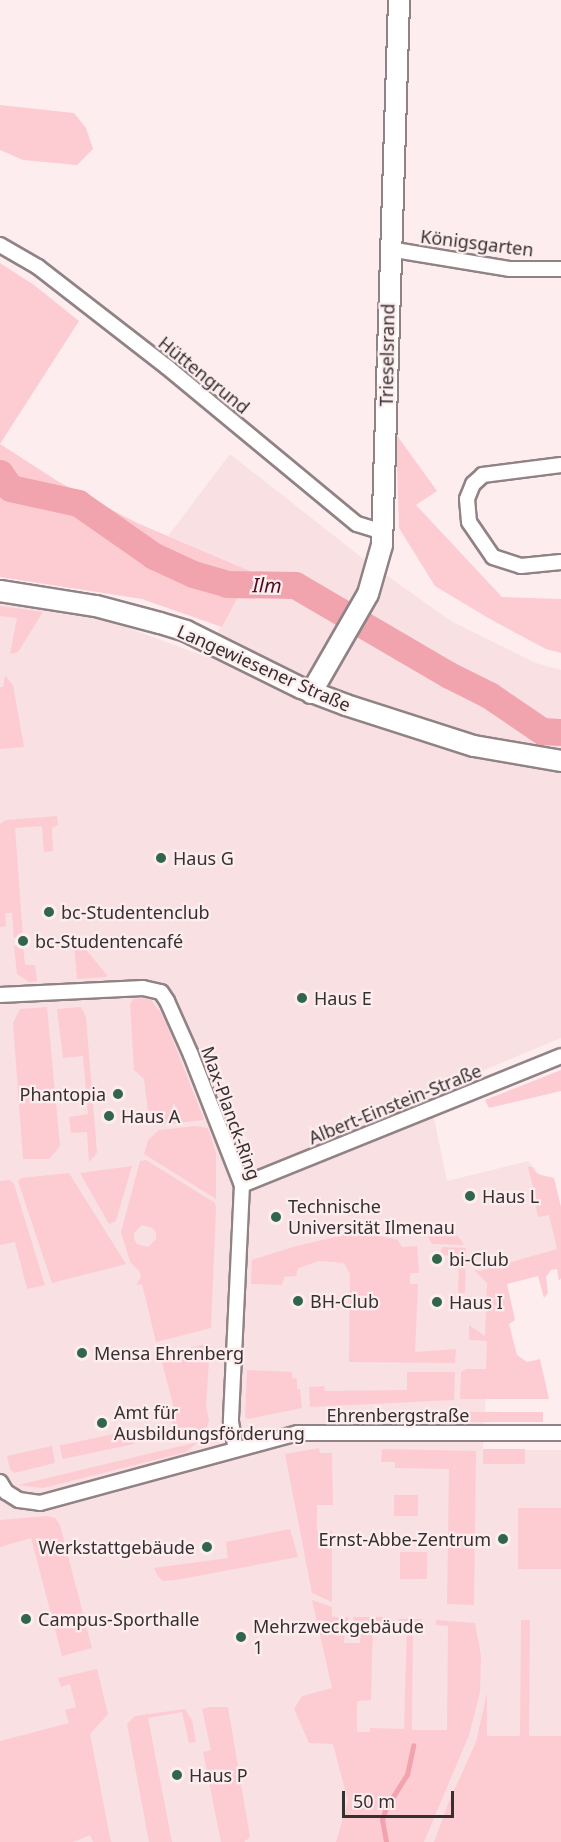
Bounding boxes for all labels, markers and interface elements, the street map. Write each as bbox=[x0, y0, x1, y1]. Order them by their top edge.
street label: Königsgarten bbox=[419, 225, 535, 261]
street label: Trieselsrand bbox=[375, 303, 399, 407]
street label: Hüttengrund bbox=[154, 332, 254, 418]
water label: Ilm bbox=[252, 573, 282, 597]
street label: Langewiesener Straße bbox=[174, 620, 354, 716]
place label: Haus G bbox=[173, 847, 234, 869]
marker: Haus G bbox=[154, 851, 168, 865]
place label: bc-Studentenclub bbox=[61, 901, 210, 923]
marker: bc-Studentenclub bbox=[42, 905, 56, 919]
place label: bc-Studentencafé bbox=[35, 930, 183, 952]
marker: bc-Studentencafé bbox=[16, 934, 30, 948]
place label: Haus E bbox=[314, 987, 372, 1009]
marker: Haus E bbox=[295, 991, 309, 1005]
street label: Max-Planck-Ring bbox=[197, 1043, 265, 1183]
street label: Albert-Einstein-Straße bbox=[305, 1059, 485, 1149]
place label: Phantopia bbox=[20, 1083, 106, 1105]
marker: Phantopia bbox=[111, 1087, 125, 1101]
place label: Haus A bbox=[121, 1105, 180, 1127]
marker: Haus A bbox=[102, 1109, 116, 1123]
place label: Haus L bbox=[482, 1185, 539, 1207]
marker: Haus L bbox=[463, 1189, 477, 1203]
place label: Technische Universität Ilmenau bbox=[288, 1196, 455, 1238]
marker: Technische Universität Ilmenau bbox=[269, 1210, 283, 1224]
place label: bi-Club bbox=[449, 1248, 509, 1270]
marker: bi-Club bbox=[430, 1252, 444, 1266]
place label: BH-Club bbox=[310, 1290, 379, 1312]
place label: Haus I bbox=[449, 1291, 503, 1313]
marker: BH-Club bbox=[291, 1294, 305, 1308]
marker: Haus I bbox=[430, 1295, 444, 1309]
place label: Mensa Ehrenberg bbox=[94, 1342, 244, 1364]
marker: Mensa Ehrenberg bbox=[75, 1346, 89, 1360]
place label: Amt für Ausbildungsförderung bbox=[114, 1402, 305, 1444]
street label: Ehrenbergstraße bbox=[327, 1404, 469, 1426]
marker: Amt für Ausbildungsförderung bbox=[95, 1416, 109, 1430]
place label: Ernst-Abbe-Zentrum bbox=[318, 1528, 491, 1550]
marker: Ernst-Abbe-Zentrum bbox=[496, 1532, 510, 1546]
place label: Werkstattgebäude bbox=[38, 1536, 195, 1558]
marker: Werkstattgebäude bbox=[200, 1540, 214, 1554]
place label: Campus-Sporthalle bbox=[38, 1608, 199, 1630]
marker: Campus-Sporthalle bbox=[19, 1612, 33, 1626]
place label: Mehrzweckgebäude 1 bbox=[253, 1616, 424, 1658]
marker: Mehrzweckgebäude 1 bbox=[234, 1630, 248, 1644]
place label: Haus P bbox=[189, 1764, 248, 1786]
marker: Haus P bbox=[170, 1768, 184, 1782]
scale bar bbox=[345, 1779, 458, 1817]
text: 50 m bbox=[353, 1789, 395, 1813]

